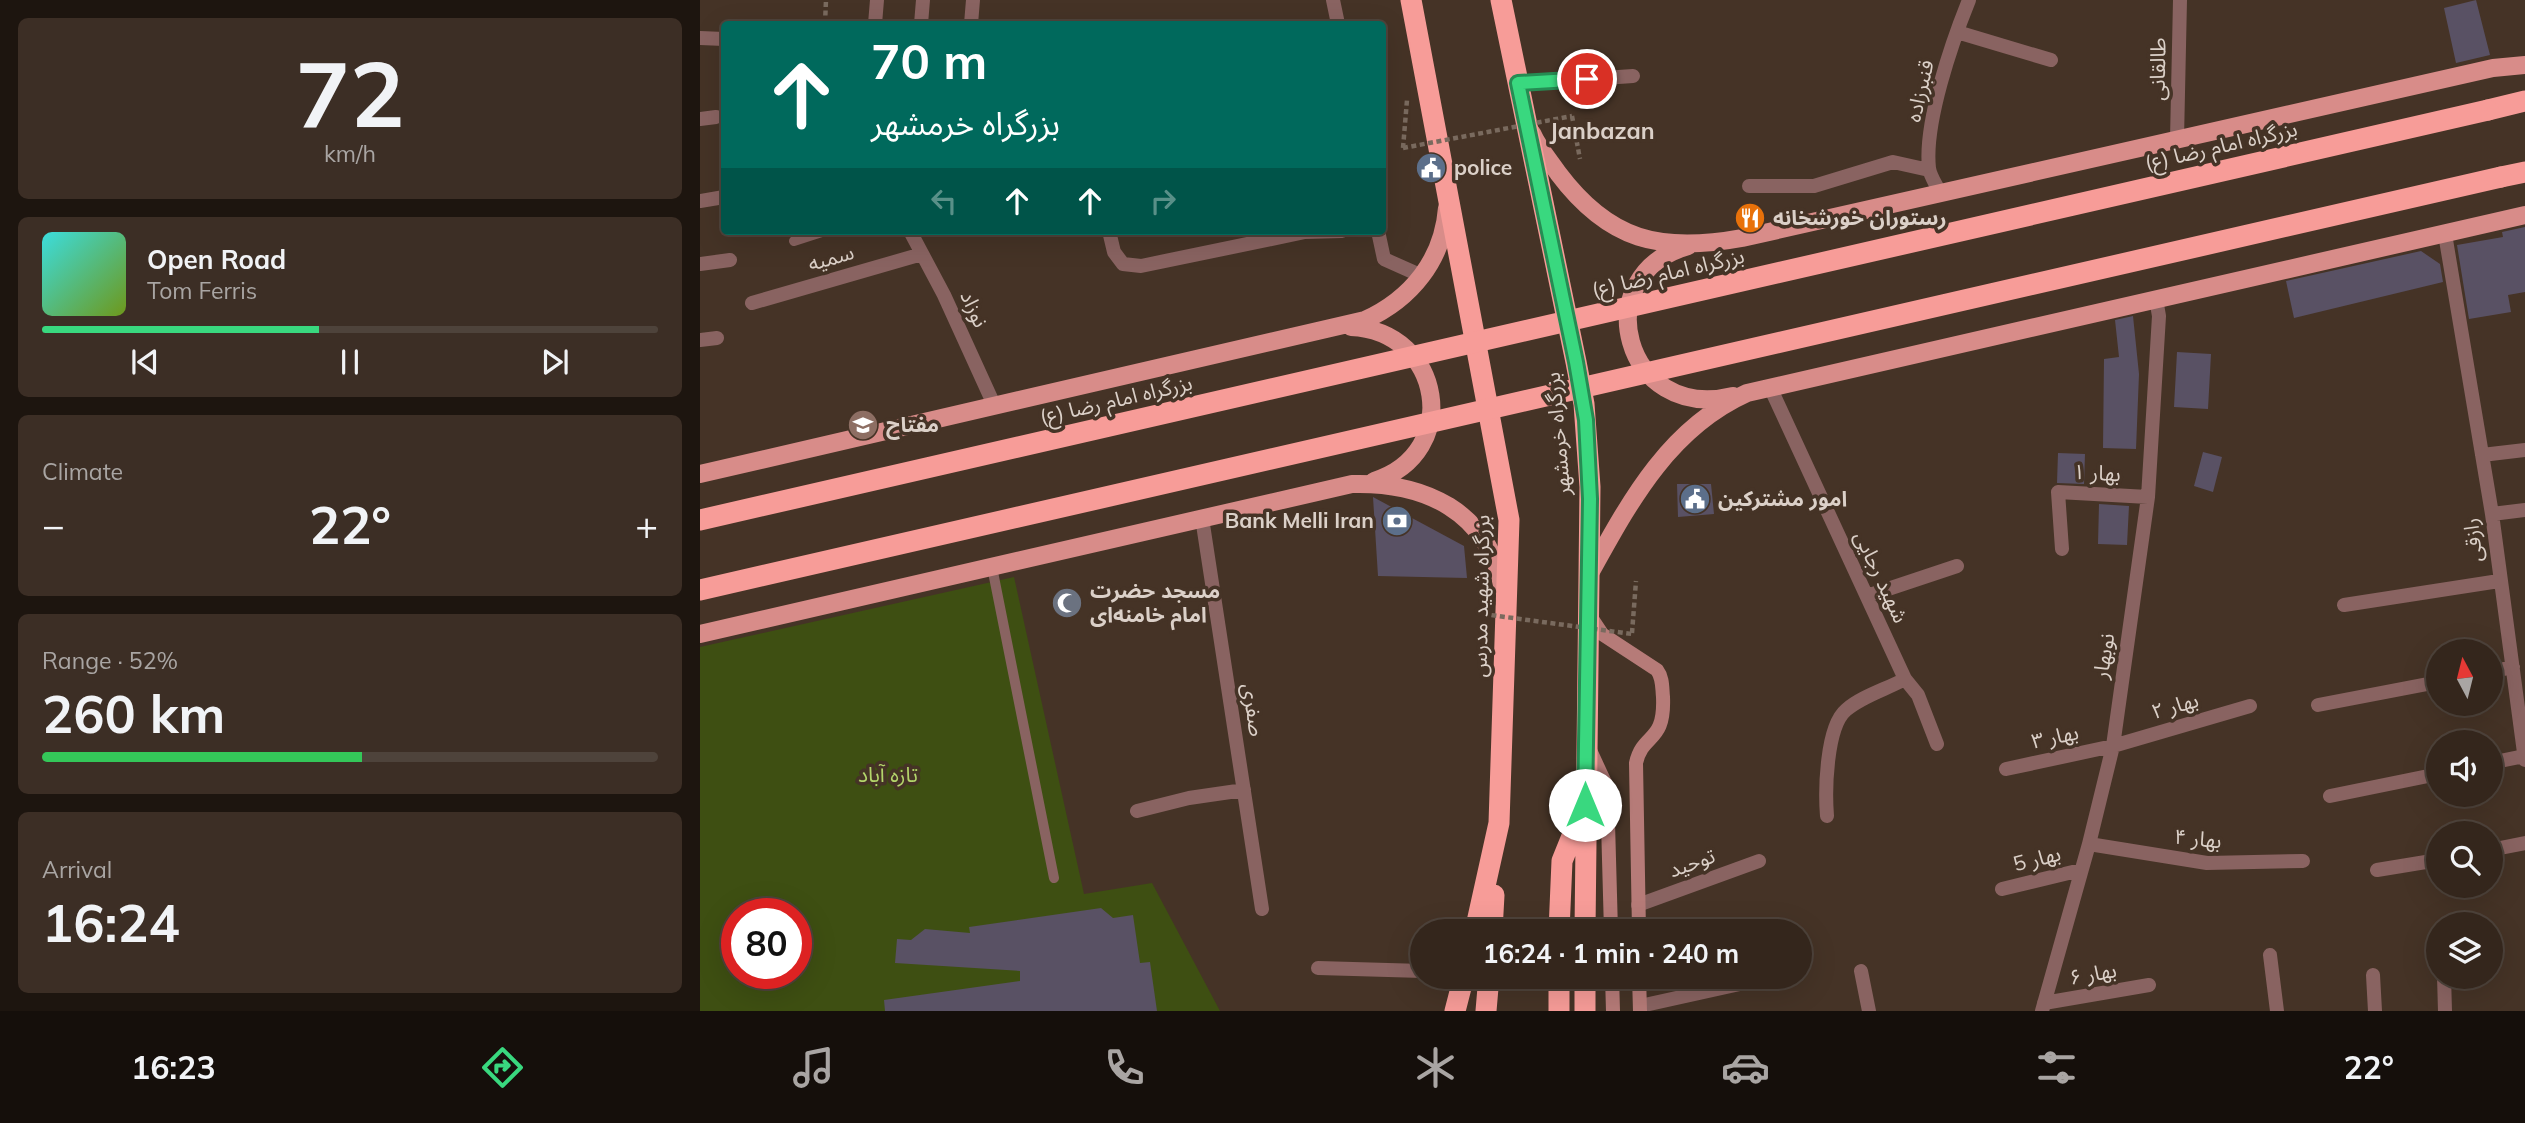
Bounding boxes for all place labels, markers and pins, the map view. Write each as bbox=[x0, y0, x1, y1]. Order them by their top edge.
pin bbox=[1557, 49, 1617, 109]
public building icon: police bbox=[1414, 151, 1448, 185]
place label: police bbox=[1454, 154, 1512, 180]
restaurant icon: رستوران خورشخانه bbox=[1733, 201, 1767, 235]
place label: رستوران خورشخانه bbox=[1773, 204, 1946, 230]
school or university icon: مفتاح bbox=[846, 408, 880, 442]
place label: مفتاح bbox=[886, 411, 939, 440]
public building icon: امور مشترکین bbox=[1678, 482, 1712, 516]
place label: امور مشترکین bbox=[1718, 485, 1847, 511]
bank icon: Bank Melli Iran bbox=[1380, 504, 1414, 538]
place label: Bank Melli Iran bbox=[1225, 507, 1374, 533]
place label: مسجد حضرت امام خامنه‌ای bbox=[1090, 577, 1220, 631]
mosque icon: مسجد حضرت امام خامنه‌ای bbox=[1050, 586, 1084, 620]

